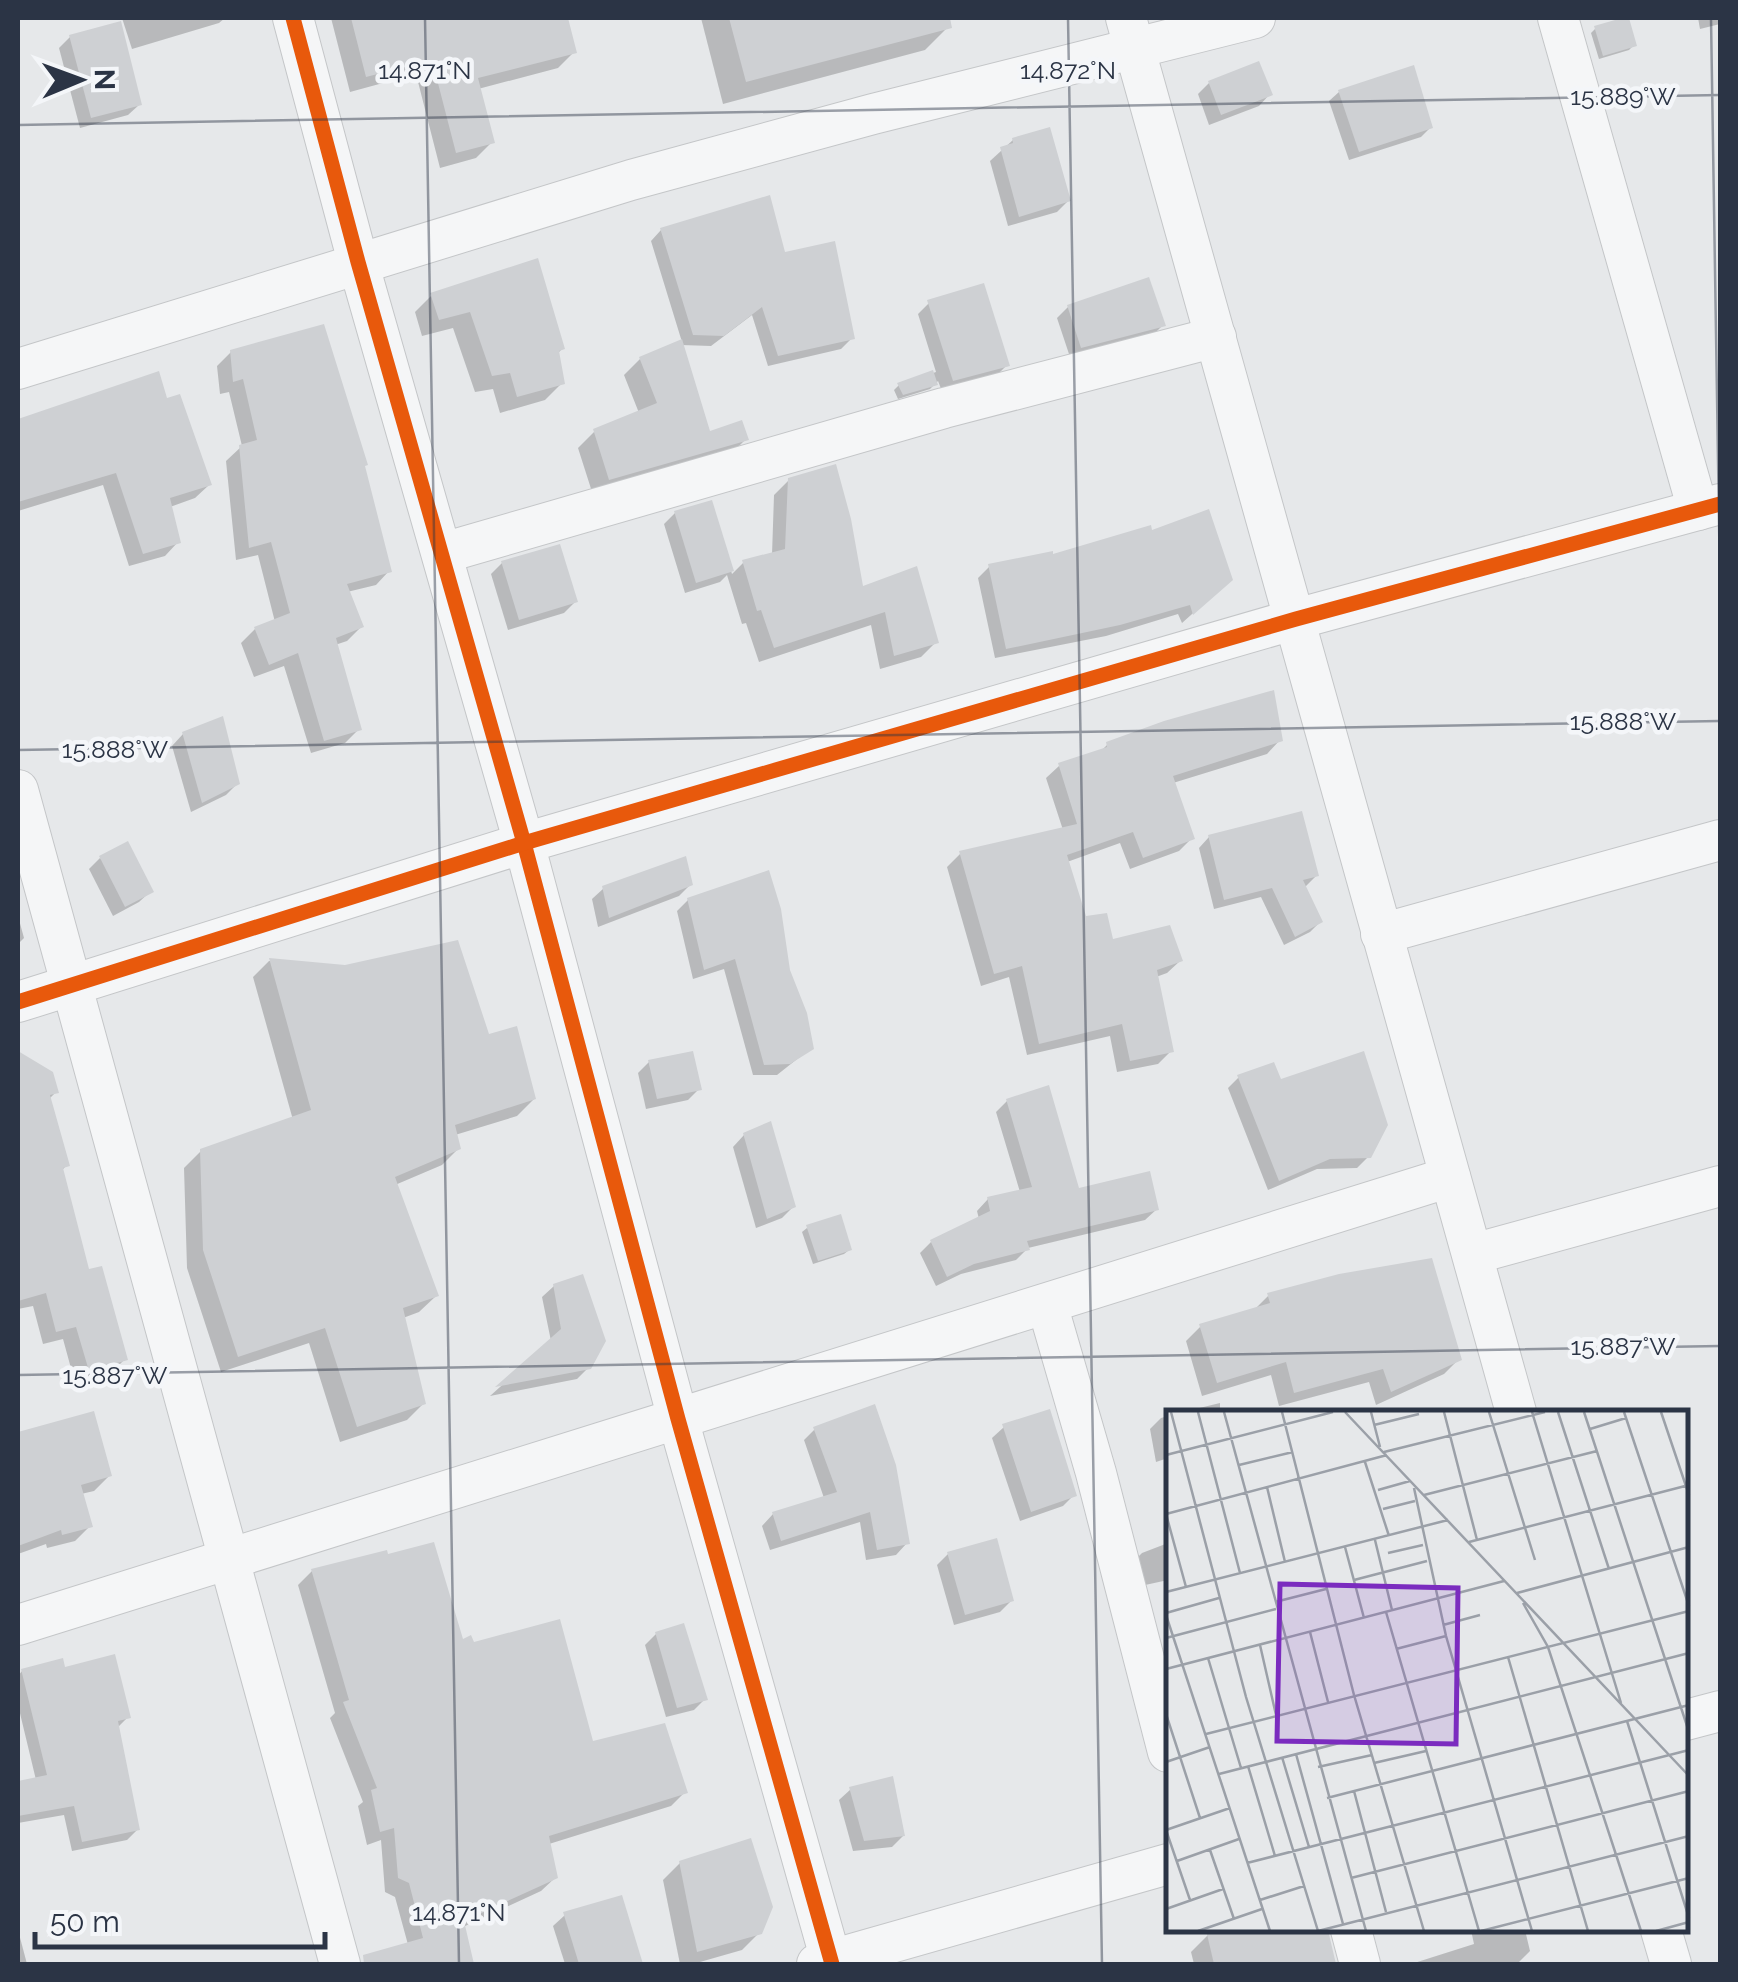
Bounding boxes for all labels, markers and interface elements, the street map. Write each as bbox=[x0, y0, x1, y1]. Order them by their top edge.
north arrow bbox=[30, 30, 130, 130]
text: 14.871°N bbox=[378, 55, 472, 85]
text: 14.872°N bbox=[1020, 55, 1116, 85]
text: N bbox=[88, 69, 121, 91]
text: 15.889°W bbox=[1570, 81, 1676, 111]
text: 15.888°W bbox=[1570, 706, 1676, 736]
text: 15.888°W bbox=[62, 734, 168, 764]
text: 15.887°W bbox=[1571, 1331, 1675, 1361]
text: 15.887°W bbox=[63, 1360, 167, 1390]
inset map bbox=[1166, 1410, 1688, 1932]
scale bar bbox=[35, 1887, 325, 1949]
text: 14.871°N bbox=[412, 1897, 506, 1927]
text: 50 m bbox=[50, 1904, 120, 1939]

